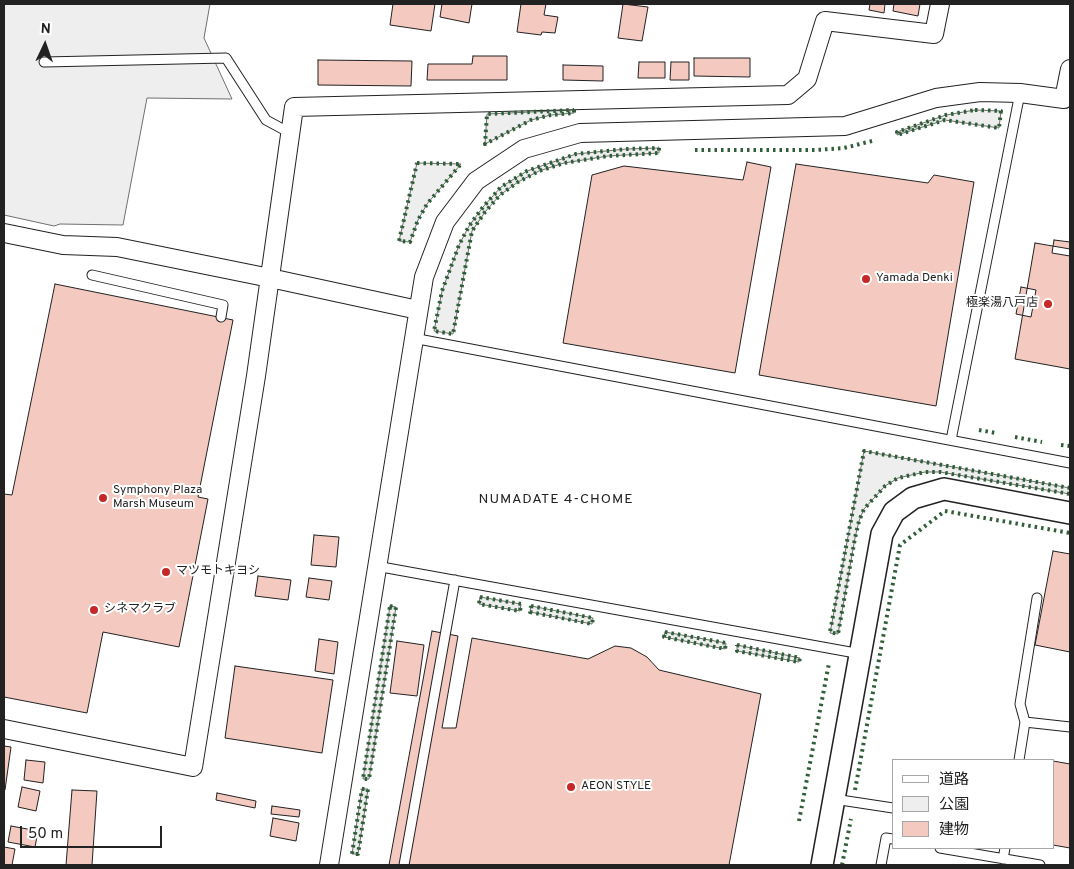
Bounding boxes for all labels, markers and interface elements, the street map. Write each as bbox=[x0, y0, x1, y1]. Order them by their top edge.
north arrow bbox=[20, 20, 70, 70]
text: N bbox=[40, 21, 51, 38]
place label: Yamada Denki bbox=[876, 272, 953, 286]
marker: Yamada Denki bbox=[860, 273, 872, 285]
place label: 極楽湯八戸店 bbox=[966, 297, 1038, 311]
marker: 極楽湯八戸店 bbox=[1042, 298, 1054, 310]
place label: Symphony Plaza Marsh Museum bbox=[113, 484, 202, 512]
marker: Symphony Plaza Marsh Museum bbox=[97, 492, 109, 504]
district label: NUMADATE 4-CHOME bbox=[476, 492, 636, 508]
place label: マツモトキヨシ bbox=[176, 565, 260, 579]
marker: マツモトキヨシ bbox=[160, 566, 172, 578]
place label: シネマクラブ bbox=[104, 603, 176, 617]
marker: シネマクラブ bbox=[88, 604, 100, 616]
legend bbox=[892, 759, 1054, 849]
text: 道路 bbox=[939, 771, 969, 790]
place label: AEON STYLE bbox=[581, 780, 651, 794]
marker: AEON STYLE bbox=[565, 781, 577, 793]
text: 公園 bbox=[939, 796, 969, 815]
scale bar bbox=[22, 816, 165, 848]
text: 建物 bbox=[939, 821, 969, 840]
text: 50 m bbox=[28, 825, 63, 844]

